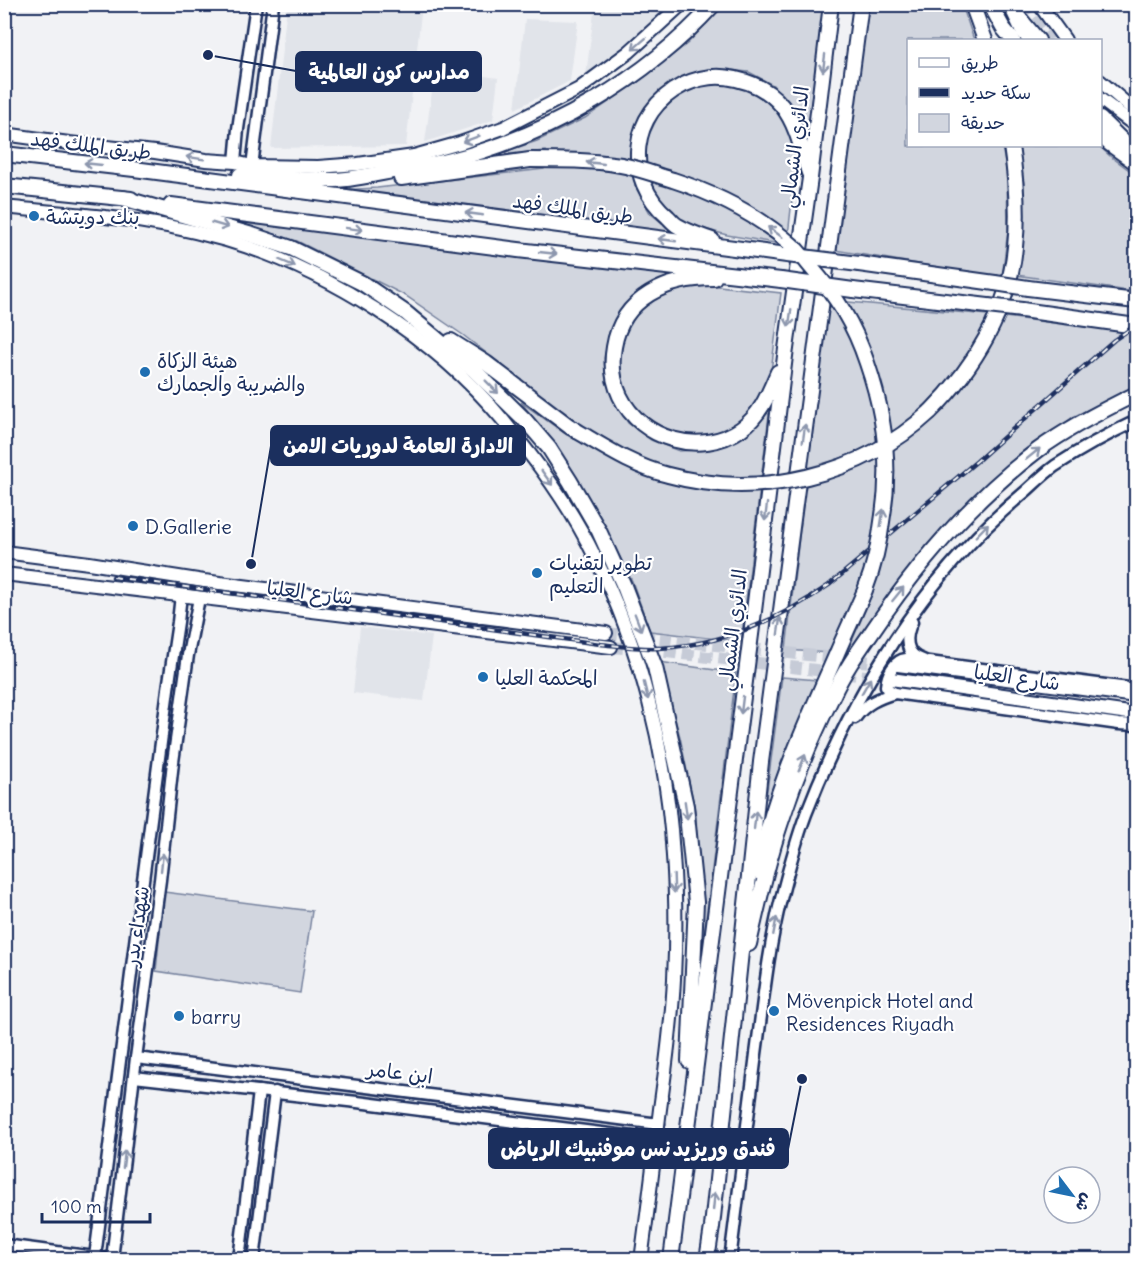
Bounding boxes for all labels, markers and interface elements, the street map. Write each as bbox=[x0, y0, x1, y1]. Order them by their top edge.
one-way arrow bbox=[631, 37, 647, 50]
legend bbox=[907, 39, 1102, 147]
text: طريق bbox=[961, 51, 999, 74]
callout: مدارس كون العالمية bbox=[296, 52, 481, 91]
one-way arrow bbox=[819, 52, 830, 72]
text: مدارس كون العالمية bbox=[308, 58, 470, 86]
text: سكة حديد bbox=[961, 81, 1031, 104]
street label: الدائري الشمالي bbox=[774, 85, 820, 210]
text: حديقة bbox=[961, 111, 1005, 134]
street label: طريق الملك فهد bbox=[29, 125, 153, 165]
one-way arrow bbox=[462, 135, 480, 146]
one-way arrow bbox=[186, 153, 206, 164]
one-way arrow bbox=[585, 157, 605, 168]
one-way arrow bbox=[83, 158, 103, 169]
street label: طريق الملك فهد bbox=[511, 187, 635, 229]
place label: بنك دويتشة bbox=[46, 204, 140, 229]
one-way arrow bbox=[464, 208, 484, 219]
marker: بنك دويتشة bbox=[27, 209, 41, 223]
one-way arrow bbox=[210, 220, 229, 232]
one-way arrow bbox=[344, 223, 364, 234]
one-way arrow bbox=[767, 226, 783, 238]
one-way arrow bbox=[658, 234, 677, 245]
one-way arrow bbox=[537, 248, 557, 259]
one-way arrow bbox=[277, 258, 296, 269]
one-way arrow bbox=[784, 308, 795, 328]
place label: هيئة الزكاة والضريبة والجمارك bbox=[157, 348, 306, 396]
marker: هيئة الزكاة والضريبة والجمارك bbox=[138, 365, 152, 379]
one-way arrow bbox=[484, 380, 499, 395]
one-way arrow bbox=[799, 423, 810, 443]
callout: الادارة العامة لدوريات الامن bbox=[271, 426, 525, 465]
text: الادارة العامة لدوريات الامن bbox=[283, 432, 513, 459]
one-way arrow bbox=[1025, 448, 1041, 461]
one-way arrow bbox=[541, 469, 553, 485]
one-way arrow bbox=[760, 501, 771, 521]
one-way arrow bbox=[877, 509, 888, 529]
place label: D.Gallerie bbox=[145, 514, 232, 539]
marker: D.Gallerie bbox=[126, 519, 140, 533]
one-way arrow bbox=[975, 523, 990, 538]
place label: تطوير لتقنيات التعليم bbox=[549, 550, 652, 601]
marker: تطوير لتقنيات التعليم bbox=[530, 566, 544, 580]
street label: الدائري الشمالي bbox=[712, 568, 758, 693]
street label: شارع العليا bbox=[265, 574, 355, 612]
one-way arrow bbox=[891, 587, 905, 602]
one-way arrow bbox=[633, 612, 644, 630]
one-way arrow bbox=[773, 617, 784, 637]
street label: شارع العليا bbox=[972, 659, 1062, 697]
place label: المحكمة العليا bbox=[495, 665, 598, 690]
marker: المحكمة العليا bbox=[476, 670, 490, 684]
one-way arrow bbox=[860, 678, 872, 695]
one-way arrow bbox=[640, 682, 652, 701]
one-way arrow bbox=[736, 695, 747, 715]
one-way arrow bbox=[798, 755, 809, 773]
one-way arrow bbox=[681, 800, 692, 819]
one-way arrow bbox=[749, 810, 760, 830]
one-way arrow bbox=[157, 852, 168, 872]
one-way arrow bbox=[668, 873, 680, 893]
street label: شهداء بدر bbox=[118, 884, 154, 970]
one-way arrow bbox=[770, 917, 781, 937]
place label: Mövenpick Hotel and Residences Riyadh bbox=[786, 988, 973, 1036]
place label: barry bbox=[191, 1004, 241, 1029]
marker: Mövenpick Hotel and Residences Riyadh bbox=[767, 1004, 781, 1018]
marker: barry bbox=[172, 1009, 186, 1023]
street label: ابن عامر bbox=[364, 1055, 434, 1088]
callout: فندق وريزيدنس موفنبيك الرياض bbox=[489, 1129, 788, 1168]
text: فندق وريزيدنس موفنبيك الرياض bbox=[500, 1135, 776, 1162]
one-way arrow bbox=[119, 1150, 130, 1170]
north arrow bbox=[1042, 1165, 1102, 1225]
scale bar bbox=[42, 1186, 150, 1224]
text: ش bbox=[1072, 1190, 1098, 1216]
one-way arrow bbox=[709, 1192, 720, 1212]
text: 100 m bbox=[51, 1195, 102, 1218]

